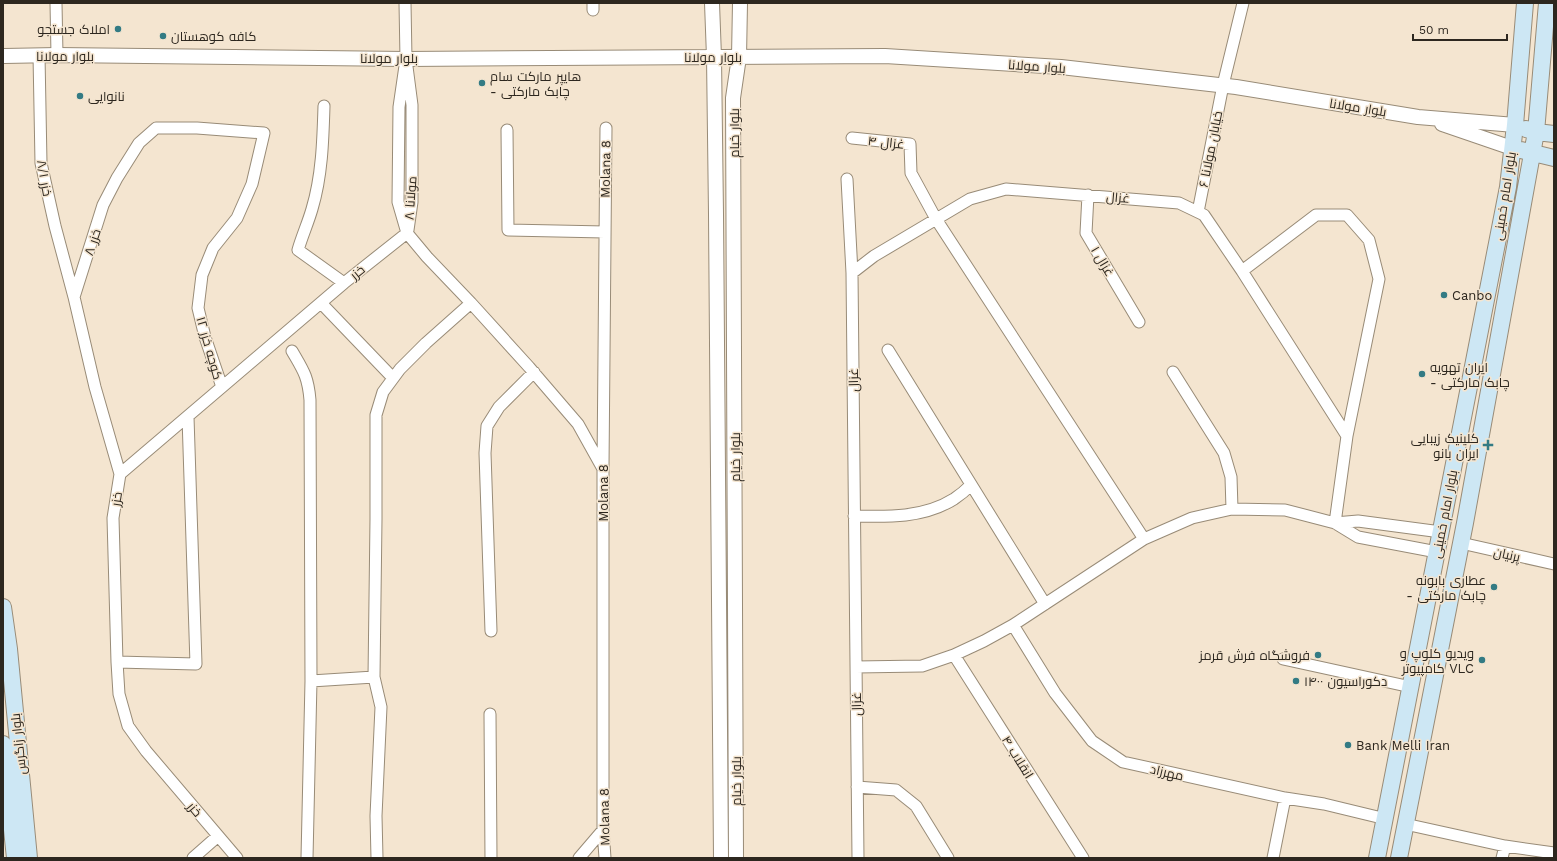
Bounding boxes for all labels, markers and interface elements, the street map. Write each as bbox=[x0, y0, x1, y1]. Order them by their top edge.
scale bar bbox=[1413, 16, 1507, 42]
place label: املاک جستجو bbox=[37, 22, 110, 37]
text: 50 m bbox=[1419, 23, 1449, 37]
marker: املاک جستجو bbox=[113, 24, 123, 34]
place label: کافه کوهستان bbox=[171, 29, 256, 44]
marker: کافه کوهستان bbox=[158, 31, 168, 41]
street label: بلوار مولانا bbox=[36, 49, 94, 64]
street label: بلوار مولانا bbox=[684, 50, 742, 65]
street label: بلوار مولانا bbox=[360, 51, 418, 66]
street label: بلوار مولانا bbox=[1008, 57, 1066, 76]
place label: هایپر مارکت سام - چابک مارکتی bbox=[490, 69, 581, 101]
marker: هایپر مارکت سام - چابک مارکتی bbox=[477, 78, 487, 88]
place label: نانوایی bbox=[88, 89, 125, 104]
marker: نانوایی bbox=[75, 91, 85, 101]
street label: بلوار مولانا bbox=[1328, 96, 1388, 119]
street label: بلوار خیام bbox=[727, 108, 744, 158]
street label: خیابان مولانا ۶ bbox=[1196, 110, 1225, 189]
street label: غزال ۴ bbox=[867, 133, 905, 153]
street label: Molana 8 bbox=[597, 140, 614, 198]
street label: بلوار امام خمینی bbox=[1490, 151, 1521, 242]
street label: خزر ۸/۱ bbox=[34, 159, 55, 198]
street label: مولانا ۸ bbox=[401, 176, 420, 221]
street label: غزال bbox=[1105, 189, 1130, 207]
street label: خزر ۸ bbox=[81, 227, 104, 257]
street label: غزال ۱ bbox=[1087, 244, 1117, 279]
street label: خزر bbox=[346, 262, 368, 283]
place label: Canbo bbox=[1452, 288, 1492, 303]
marker: Canbo bbox=[1439, 290, 1449, 300]
street label: کوچه خزر ۱۲ bbox=[191, 315, 226, 382]
place label: ایران تهویه - چابک مارکتی bbox=[1430, 360, 1510, 392]
street label: غزال bbox=[846, 368, 862, 392]
marker: ایران تهویه - چابک مارکتی bbox=[1417, 369, 1427, 379]
place label: کلینیک زیبایی ایران بانو bbox=[1411, 431, 1479, 461]
street label: بلوار خیام bbox=[728, 432, 745, 482]
marker: کلینیک زیبایی ایران بانو bbox=[1482, 439, 1494, 451]
street label: Molana 8 bbox=[596, 464, 611, 522]
street label: بلوار امام خمینی bbox=[1429, 469, 1462, 560]
street label: خزر bbox=[108, 491, 125, 508]
street label: پرنیان bbox=[1492, 544, 1522, 567]
place label: عطاری بابونه - چابک مارکتی bbox=[1406, 573, 1486, 605]
marker: عطاری بابونه - چابک مارکتی bbox=[1489, 582, 1499, 592]
place label: ویدیو کلوپ و کامپیوتر VLC bbox=[1400, 646, 1474, 677]
place label: فروشگاه فرش قرمز bbox=[1198, 648, 1310, 663]
marker: فروشگاه فرش قرمز bbox=[1313, 650, 1323, 660]
marker: ویدیو کلوپ و کامپیوتر VLC bbox=[1477, 655, 1487, 665]
place label: دکوراسیون ۱۴۰۰ bbox=[1304, 674, 1387, 689]
marker: دکوراسیون ۱۴۰۰ bbox=[1291, 676, 1301, 686]
street label: غزال bbox=[849, 692, 865, 716]
street label: بلوار زاگرس bbox=[8, 712, 29, 775]
street label: انقلاب ۴ bbox=[999, 733, 1036, 781]
place label: Bank Melli Iran bbox=[1356, 738, 1450, 753]
marker: Bank Melli Iran bbox=[1343, 740, 1353, 750]
street label: بلوار خیام bbox=[729, 756, 746, 806]
street label: مهرزاد bbox=[1149, 761, 1185, 784]
street label: Molana 8 bbox=[596, 788, 613, 846]
street label: خزر bbox=[184, 798, 205, 820]

